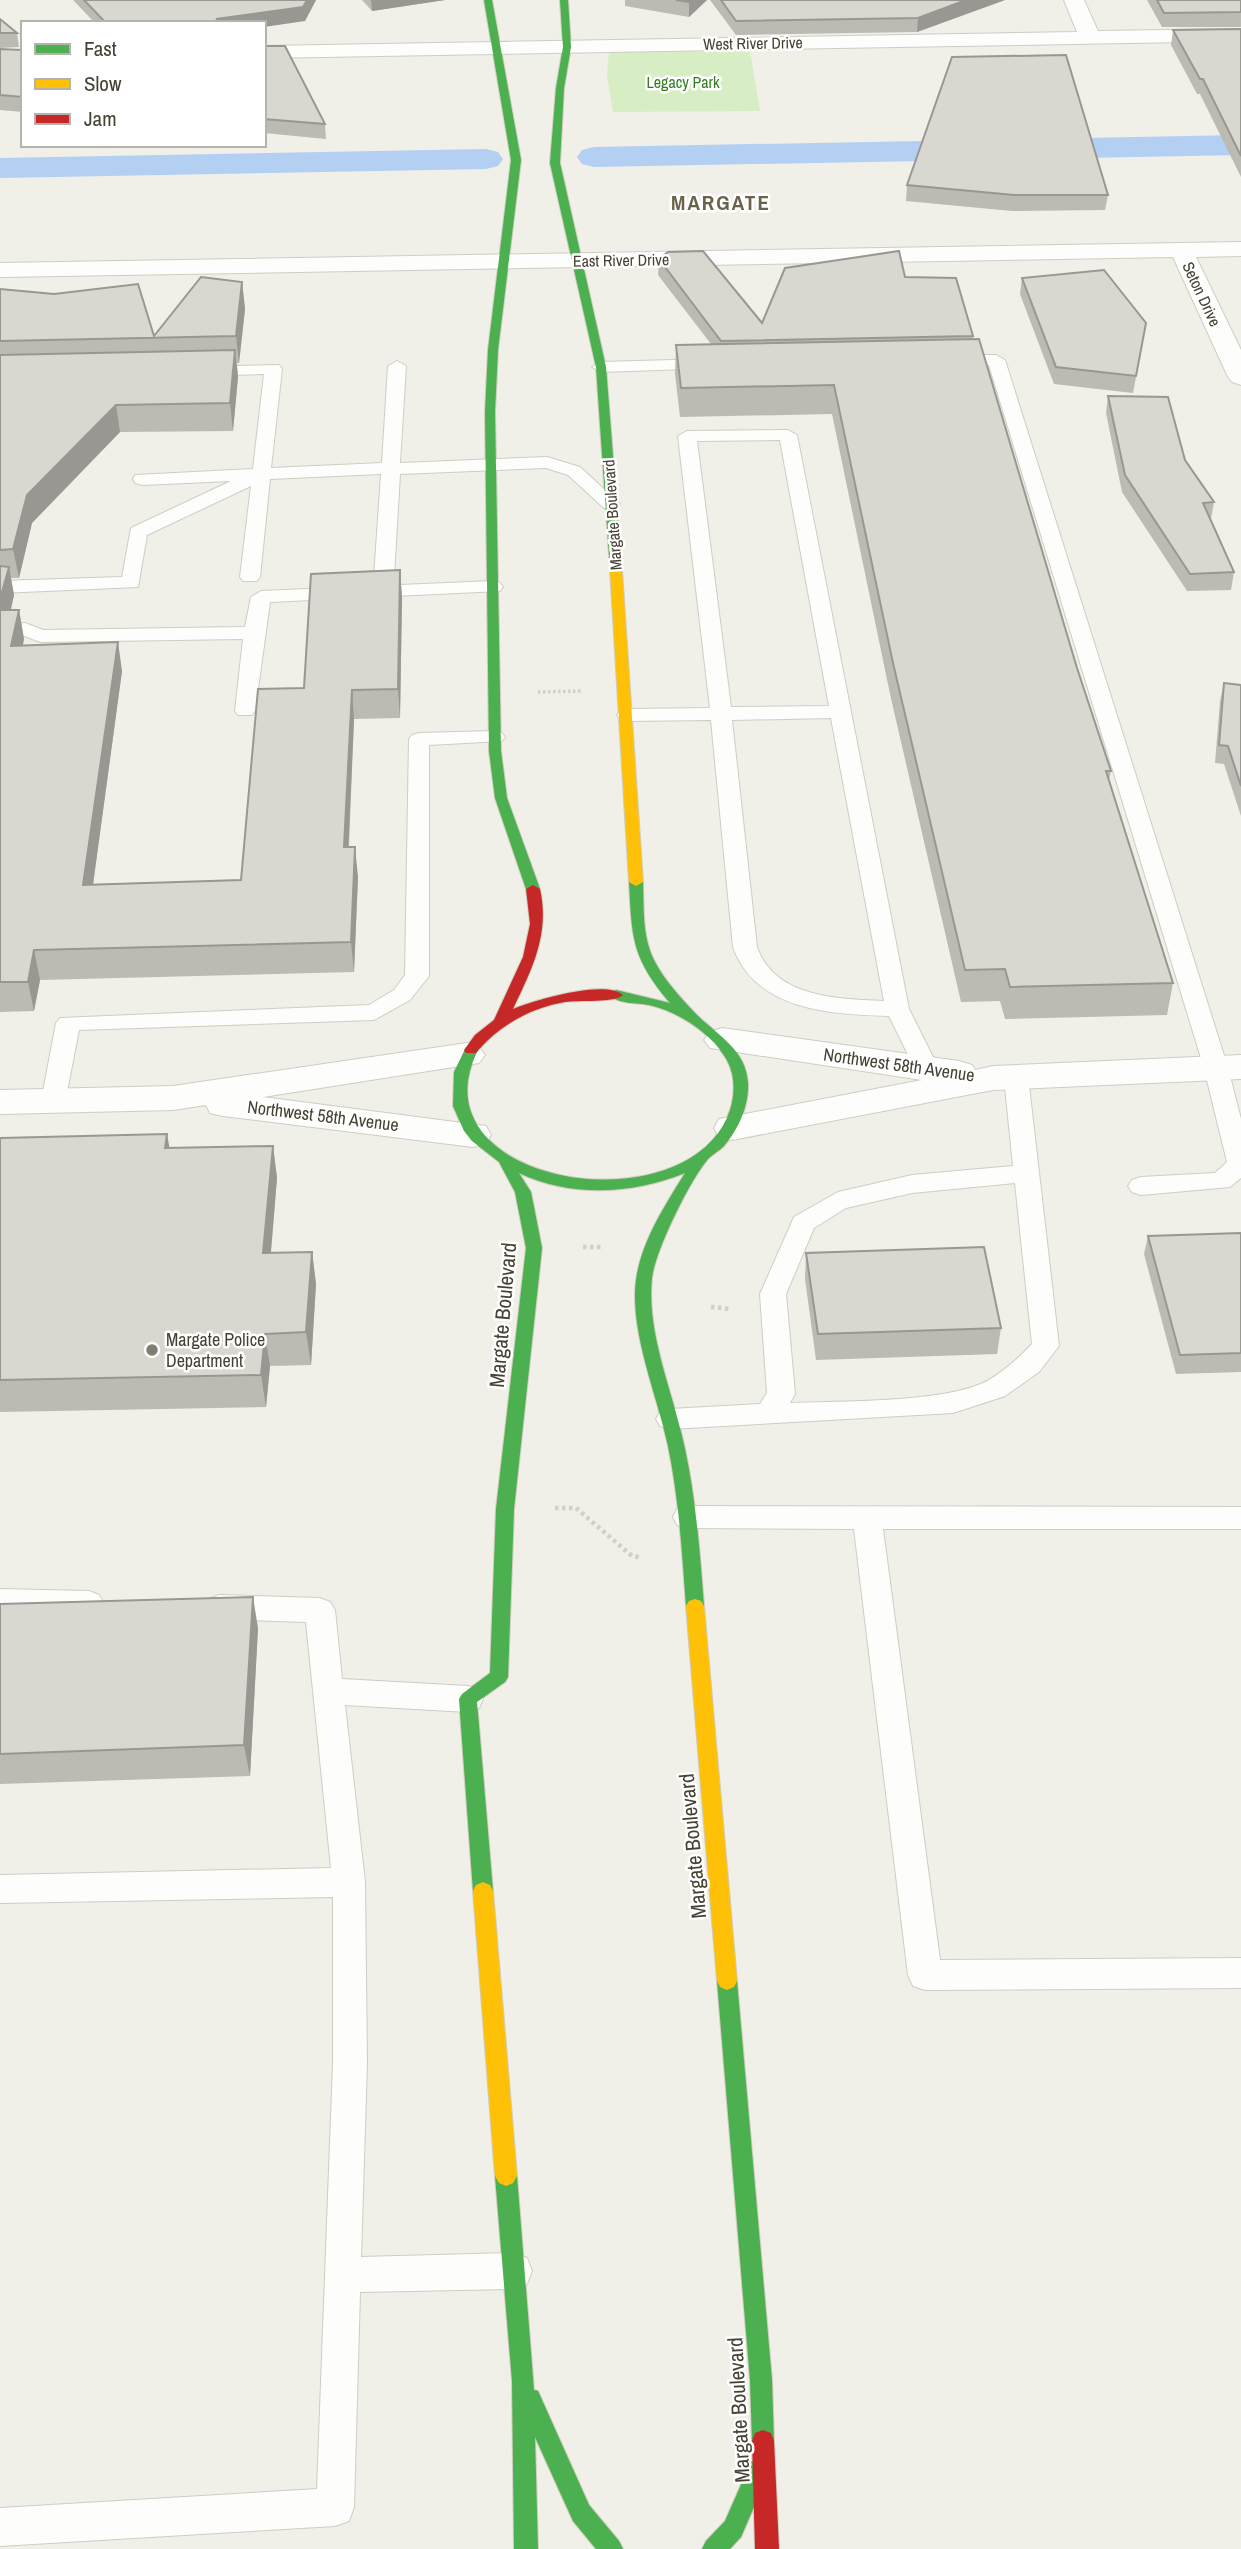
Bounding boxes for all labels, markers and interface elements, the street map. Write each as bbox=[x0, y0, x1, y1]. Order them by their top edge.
legend bbox=[21, 21, 266, 147]
street label: West River Drive bbox=[703, 31, 803, 55]
text: Fast bbox=[84, 34, 117, 63]
text: Slow bbox=[84, 69, 122, 98]
park label: Legacy Park bbox=[647, 71, 720, 93]
text: Jam bbox=[84, 104, 117, 133]
district label: MARGATE bbox=[671, 188, 771, 217]
street label: East River Drive bbox=[573, 248, 669, 272]
street label: Seton Drive bbox=[1177, 258, 1227, 330]
street label: Margate Boulevard bbox=[597, 459, 627, 571]
street label: Northwest 58th Avenue bbox=[822, 1042, 976, 1087]
street label: Northwest 58th Avenue bbox=[246, 1094, 400, 1137]
street label: Margate Boulevard bbox=[482, 1241, 523, 1389]
place label: Margate Police Department bbox=[166, 1327, 265, 1373]
marker: Margate Police Department bbox=[144, 1342, 160, 1358]
street label: Margate Boulevard bbox=[672, 1772, 713, 1920]
street label: Margate Boulevard bbox=[720, 2337, 757, 2483]

